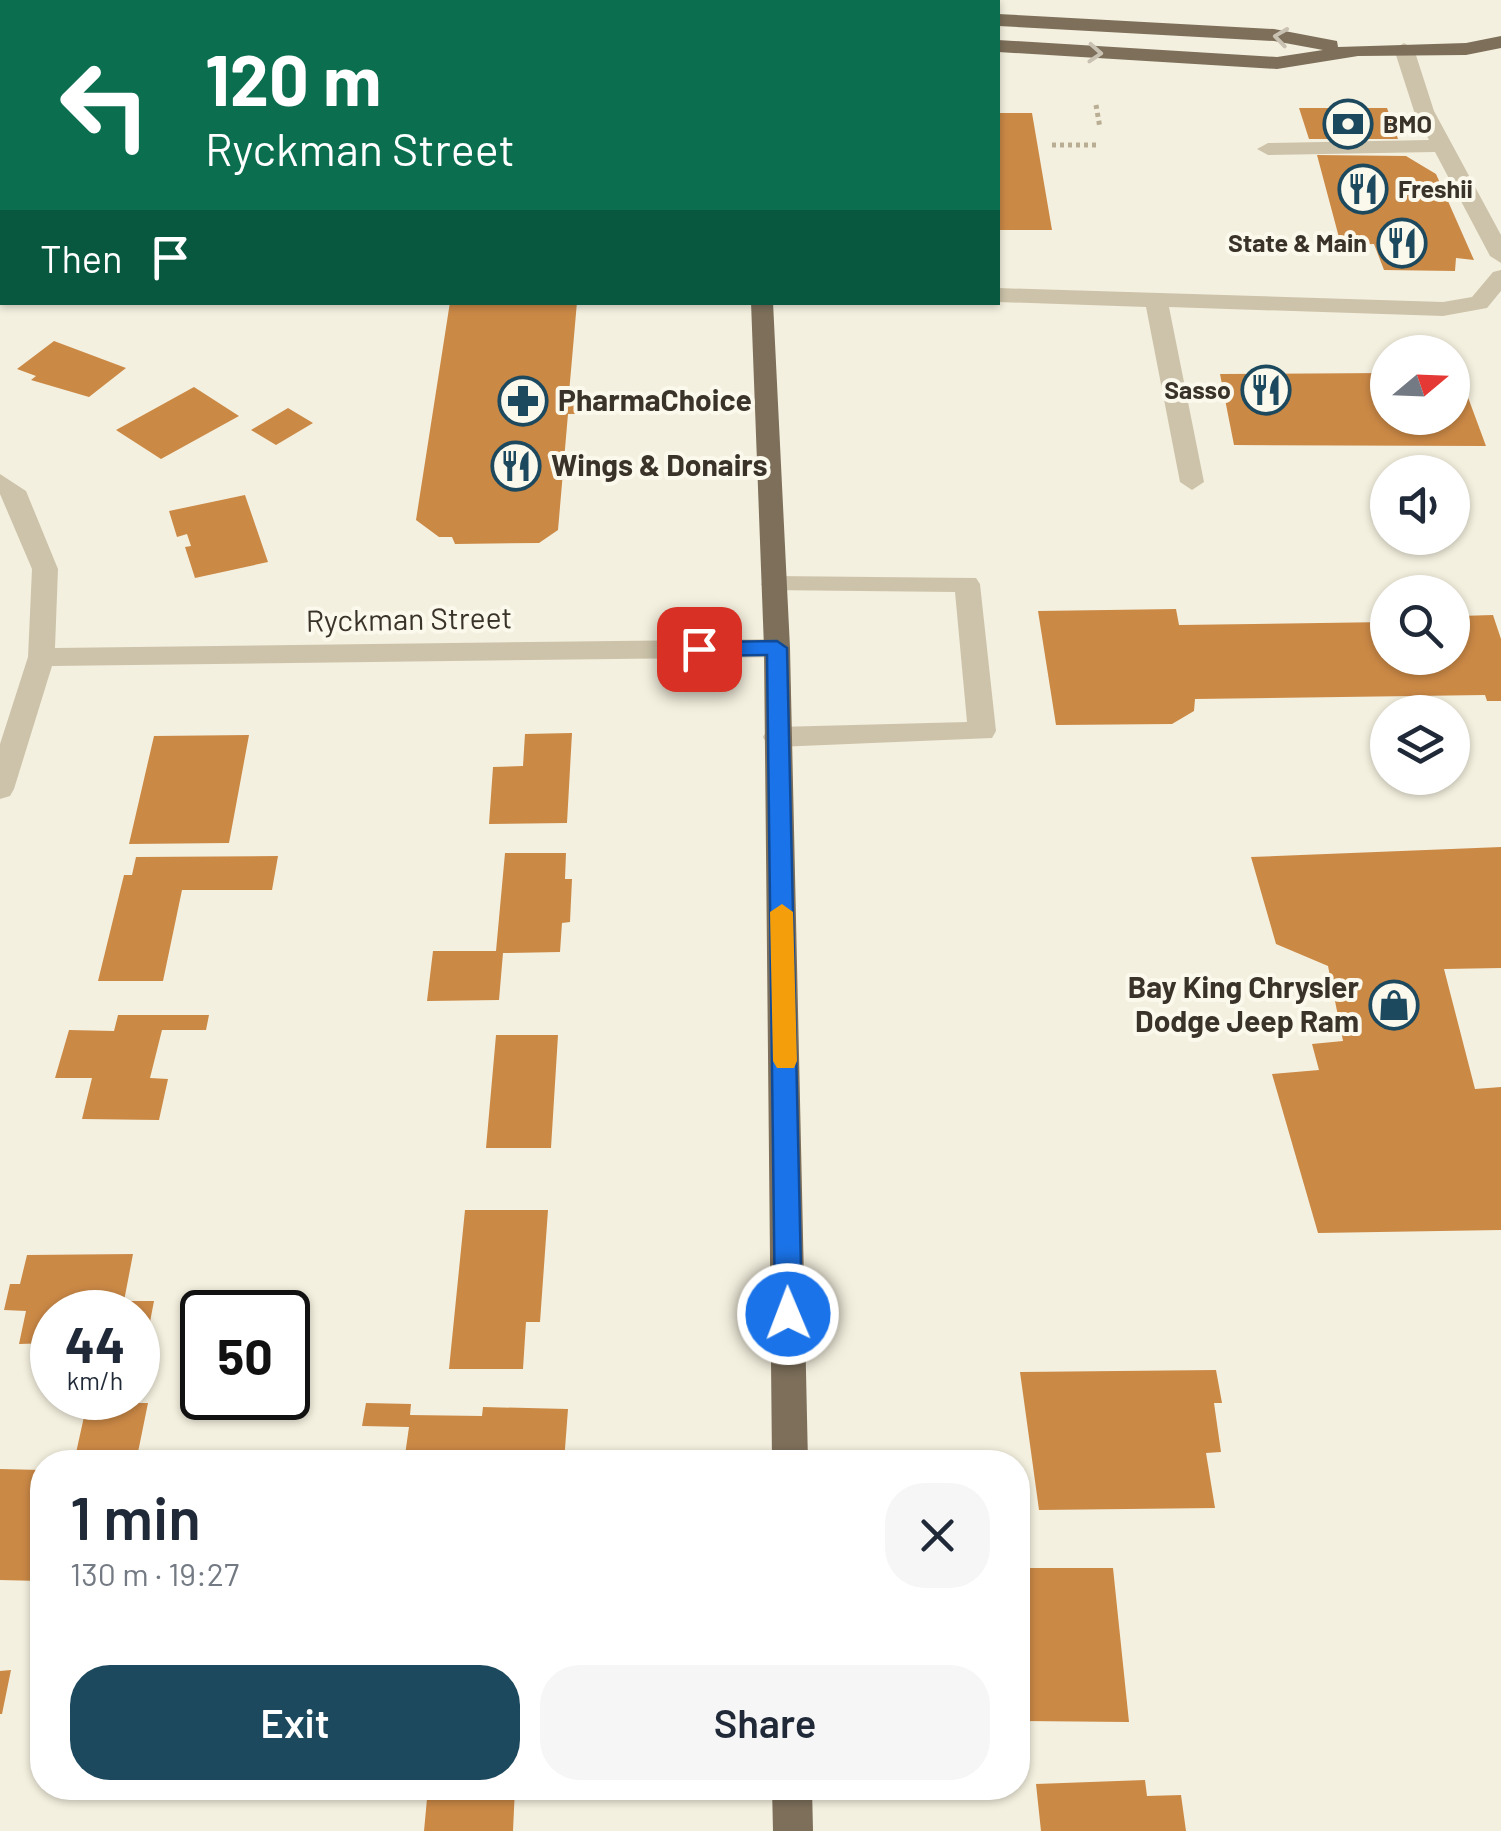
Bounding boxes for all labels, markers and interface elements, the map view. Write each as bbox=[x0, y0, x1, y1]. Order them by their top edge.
one-way arrow bbox=[1273, 28, 1290, 49]
text: 120 m bbox=[205, 36, 381, 120]
icon: left bbox=[40, 40, 170, 170]
one-way arrow bbox=[1087, 41, 1103, 63]
bank icon: BMO bbox=[1322, 98, 1374, 150]
place label: BMO bbox=[1383, 108, 1432, 138]
text: Ryckman Street bbox=[205, 121, 515, 175]
restaurant icon: Freshii bbox=[1337, 163, 1389, 215]
place label: Freshii bbox=[1398, 173, 1473, 203]
restaurant icon: State & Main bbox=[1376, 217, 1428, 269]
place label: State & Main bbox=[1228, 227, 1367, 257]
icon: arrive bbox=[143, 230, 198, 285]
text: Then bbox=[40, 235, 123, 281]
north arrow bbox=[1370, 335, 1470, 435]
map controls bbox=[1370, 335, 1470, 795]
restaurant icon: Sasso bbox=[1240, 364, 1292, 416]
place label: Sasso bbox=[1164, 374, 1231, 404]
pharmacy icon: PharmaChoice bbox=[497, 375, 549, 427]
place label: PharmaChoice bbox=[558, 381, 752, 417]
restaurant icon: Wings & Donairs bbox=[490, 440, 542, 492]
place label: Wings & Donairs bbox=[551, 446, 768, 482]
button: sound bbox=[1370, 455, 1470, 555]
button: search bbox=[1370, 575, 1470, 675]
street label: Ryckman Street bbox=[305, 598, 513, 638]
pin bbox=[657, 607, 742, 692]
icon: arrive bbox=[672, 622, 727, 677]
button: layers bbox=[1370, 695, 1470, 795]
place label: Bay King Chrysler Dodge Jeep Ram bbox=[1128, 968, 1359, 1038]
shop icon: Bay King Chrysler Dodge Jeep Ram bbox=[1368, 979, 1420, 1031]
position arrow bbox=[736, 1262, 840, 1366]
speed limit sign: 50 bbox=[180, 1290, 310, 1420]
text: 44 bbox=[65, 1313, 125, 1373]
text: km/h bbox=[67, 1365, 123, 1395]
text: 1 min bbox=[70, 1480, 201, 1552]
button: close bbox=[885, 1483, 990, 1588]
text: 130 m · 19:27 bbox=[70, 1554, 239, 1592]
button: Exit bbox=[70, 1665, 520, 1780]
button: Share bbox=[540, 1665, 990, 1780]

